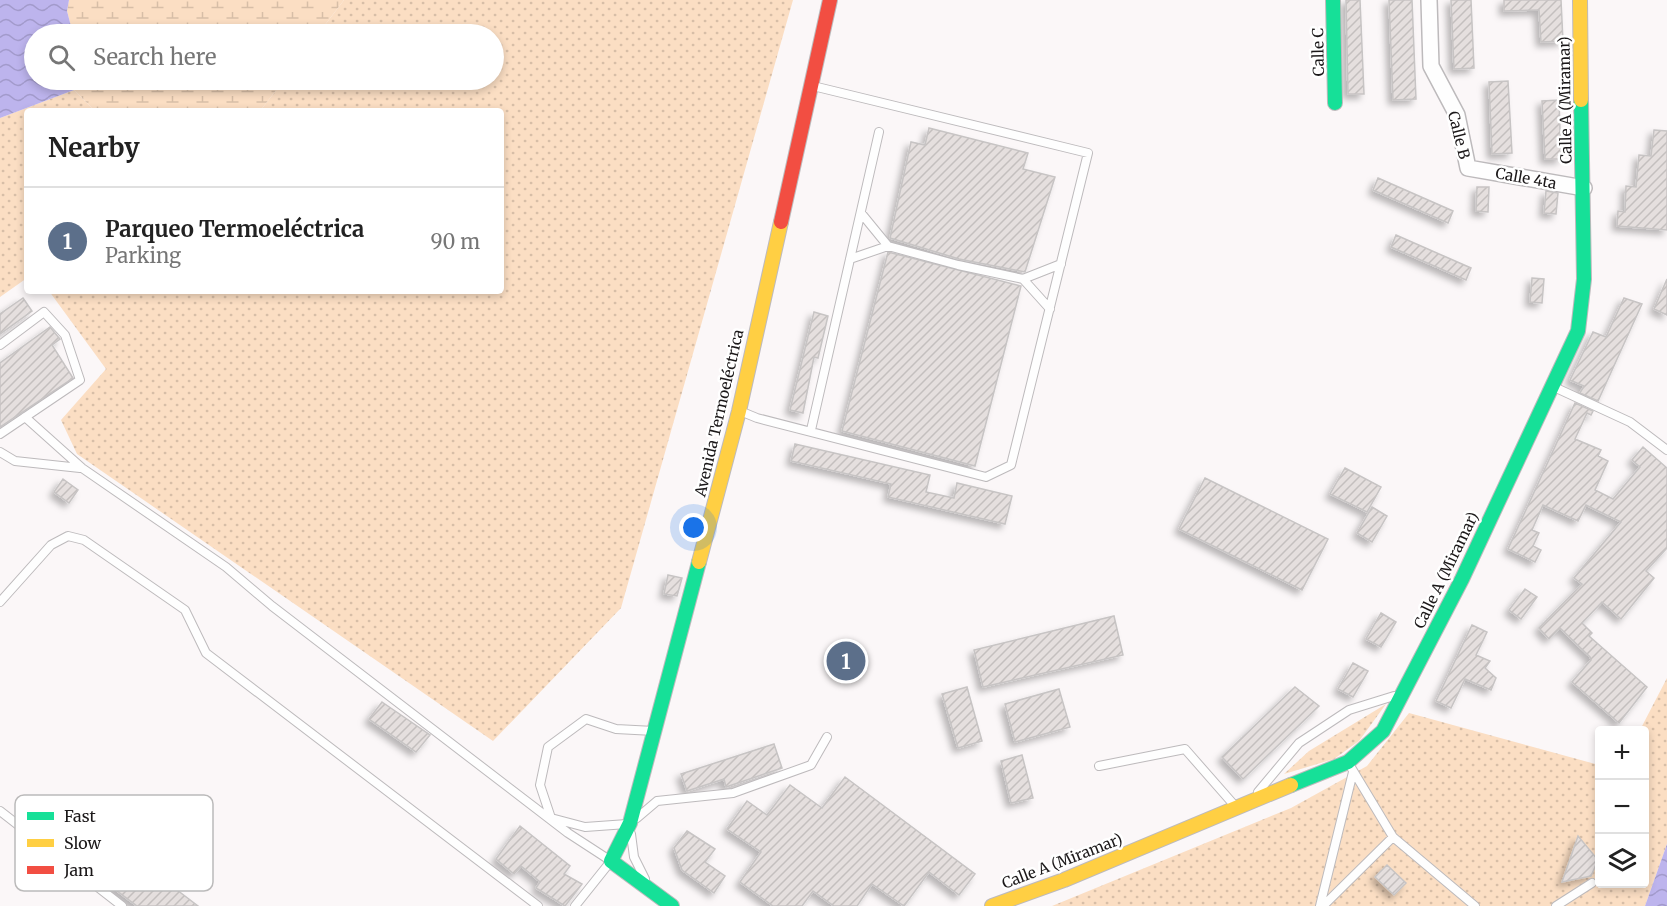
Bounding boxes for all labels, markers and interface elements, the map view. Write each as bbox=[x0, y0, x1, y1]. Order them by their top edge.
search box bbox=[24, 24, 504, 90]
street label: Calle C bbox=[1308, 27, 1328, 76]
street label: Calle A (Miramar) bbox=[1554, 36, 1576, 164]
icon: search bbox=[45, 41, 78, 74]
text: Search here bbox=[93, 43, 216, 71]
street label: Calle B bbox=[1444, 109, 1474, 161]
text: Nearby bbox=[48, 131, 140, 164]
street label: Calle 4ta bbox=[1494, 163, 1558, 193]
text: Parqueo Termoeléctrica bbox=[105, 215, 364, 243]
text: 1 bbox=[63, 229, 72, 254]
text: 90 m bbox=[430, 229, 480, 254]
text: Parking bbox=[105, 243, 181, 268]
street label: Avenida Termoeléctrica bbox=[690, 328, 747, 499]
street label: Calle A (Miramar) bbox=[1410, 509, 1482, 631]
your location bbox=[679, 513, 708, 542]
pin: 1 bbox=[826, 638, 866, 684]
map controls bbox=[1595, 726, 1649, 888]
button: + bbox=[1595, 726, 1649, 780]
button: − bbox=[1595, 780, 1649, 834]
legend bbox=[15, 795, 213, 891]
text: Fast bbox=[64, 806, 97, 826]
street label: Calle A (Miramar) bbox=[999, 829, 1125, 893]
text: Slow bbox=[64, 833, 102, 853]
button: layers bbox=[1595, 834, 1649, 888]
text: Jam bbox=[63, 860, 94, 880]

